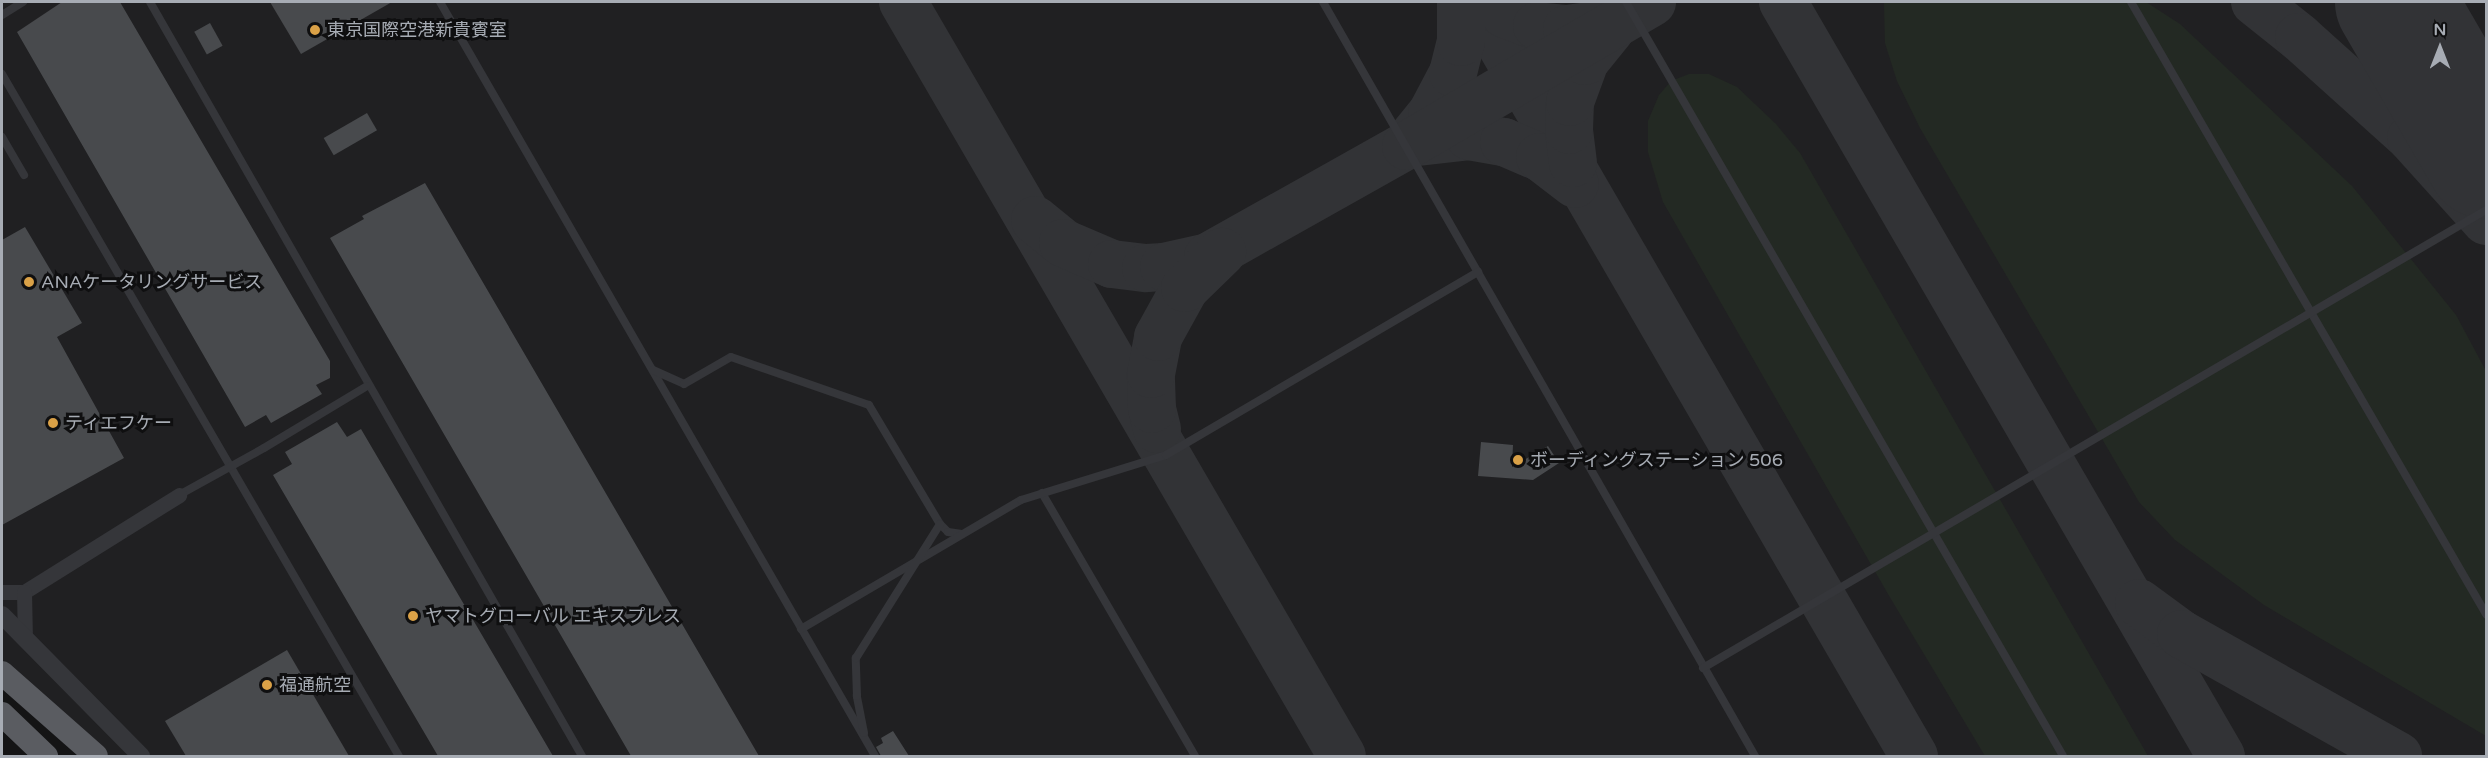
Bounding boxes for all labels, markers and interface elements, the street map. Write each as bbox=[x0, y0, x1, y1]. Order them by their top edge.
north arrow bbox=[2410, 18, 2470, 78]
place label: 東京国際空港新貴賓室 bbox=[327, 19, 507, 41]
text: N bbox=[2434, 20, 2446, 40]
marker: 東京国際空港新貴賓室 bbox=[308, 23, 322, 37]
place label: ANAケータリングサービス bbox=[41, 271, 262, 293]
marker: ANAケータリングサービス bbox=[22, 275, 36, 289]
place label: ティエフケー bbox=[65, 412, 173, 434]
marker: ティエフケー bbox=[46, 416, 60, 430]
place label: ボーディングステーション 506 bbox=[1530, 449, 1785, 471]
marker: ボーディングステーション 506 bbox=[1511, 453, 1525, 467]
place label: ヤマトグローバル エキスプレス bbox=[425, 605, 682, 627]
marker: ヤマトグローバル エキスプレス bbox=[406, 609, 420, 623]
place label: 福通航空 bbox=[279, 674, 351, 696]
marker: 福通航空 bbox=[260, 678, 274, 692]

